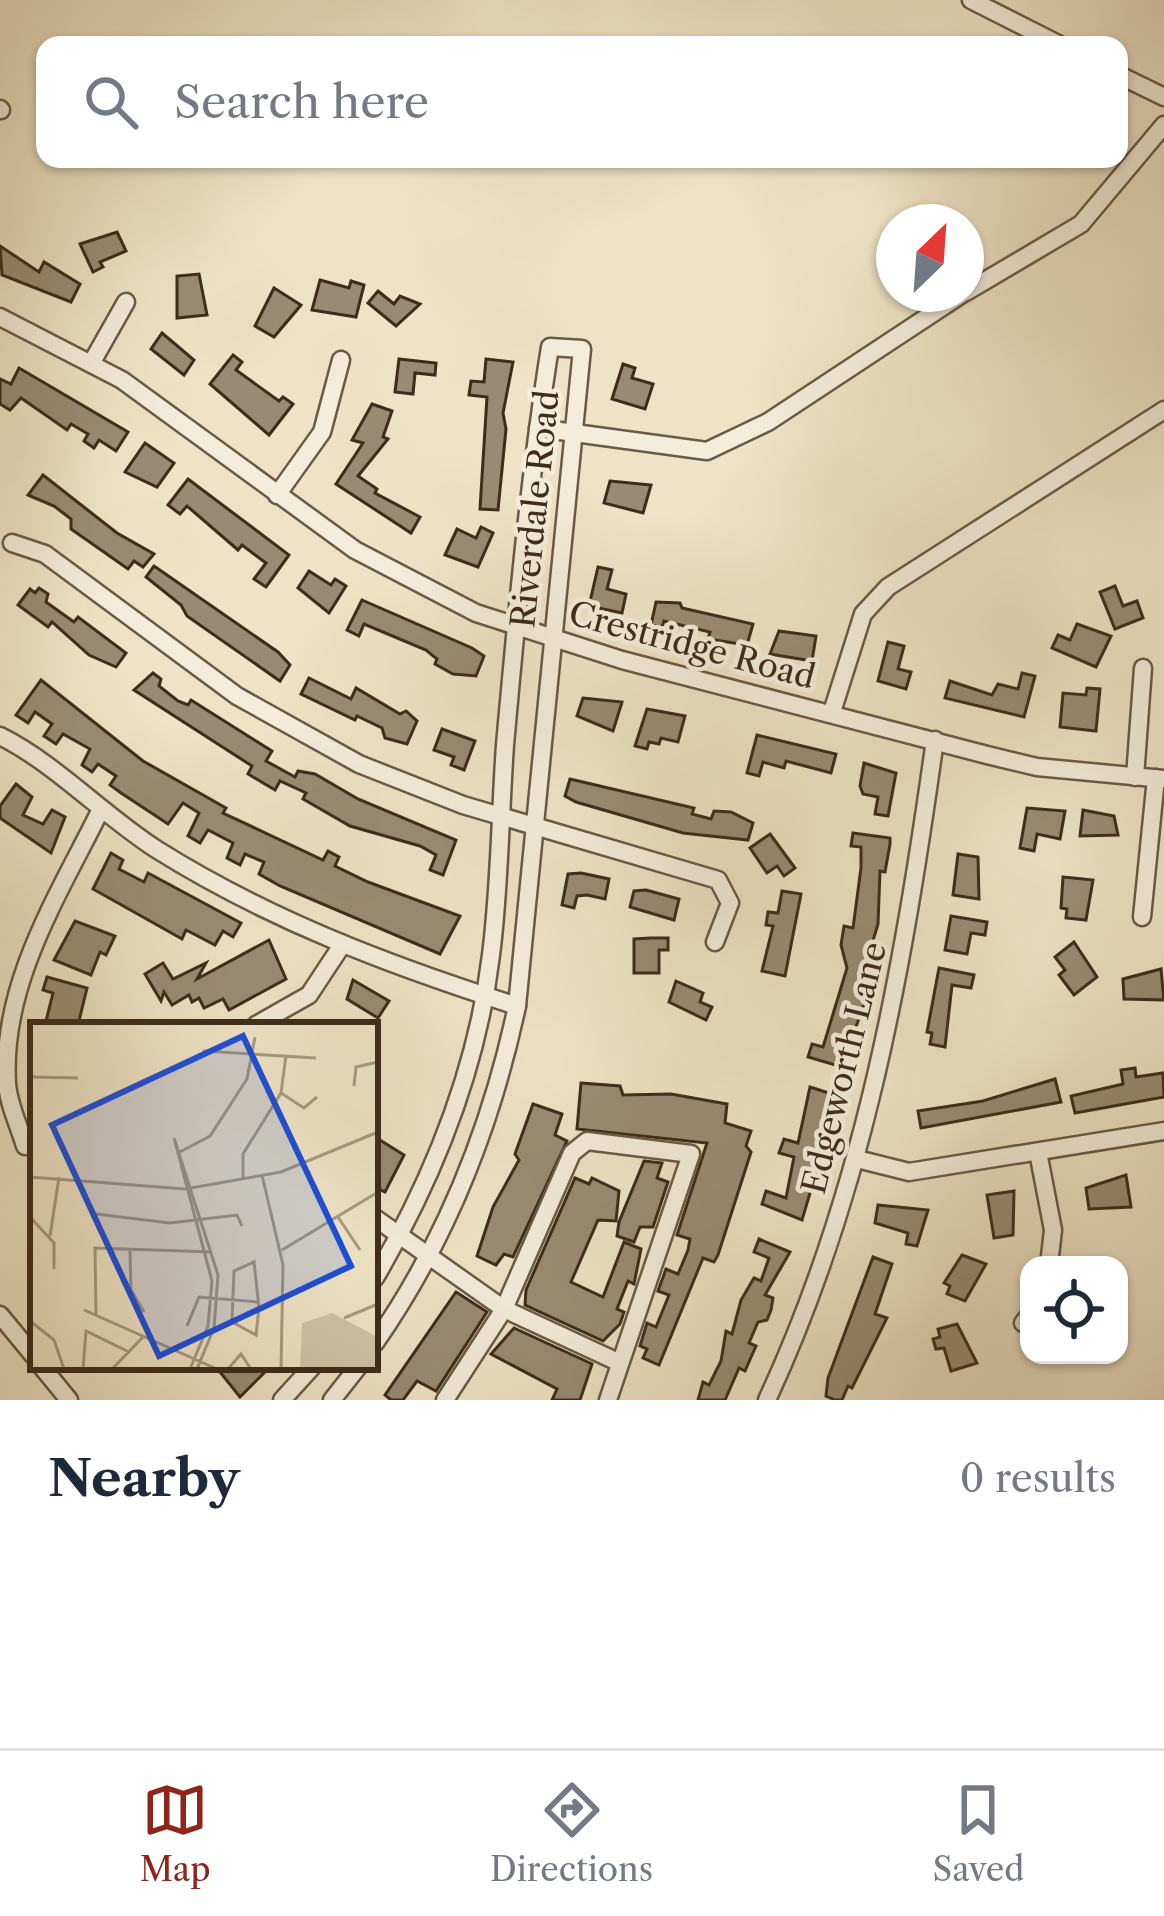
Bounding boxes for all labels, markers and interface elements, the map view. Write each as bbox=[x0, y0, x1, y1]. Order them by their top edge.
search box bbox=[36, 36, 1128, 168]
icon: search bbox=[78, 69, 144, 135]
text: Search here bbox=[174, 74, 429, 130]
north arrow bbox=[876, 204, 984, 312]
street label: Riverdale Road bbox=[502, 388, 568, 630]
street label: Crestridge Road bbox=[564, 592, 820, 698]
street label: Edgeworth Lane bbox=[793, 938, 895, 1198]
inset map bbox=[30, 1022, 378, 1370]
map controls bbox=[1020, 1256, 1128, 1364]
button: locate bbox=[1020, 1256, 1128, 1364]
text: Nearby bbox=[48, 1447, 240, 1509]
text: 0 results bbox=[960, 1454, 1116, 1502]
tab: Map bbox=[140, 1777, 211, 1890]
tab: Directions bbox=[490, 1777, 653, 1890]
tab: Saved bbox=[933, 1777, 1024, 1890]

